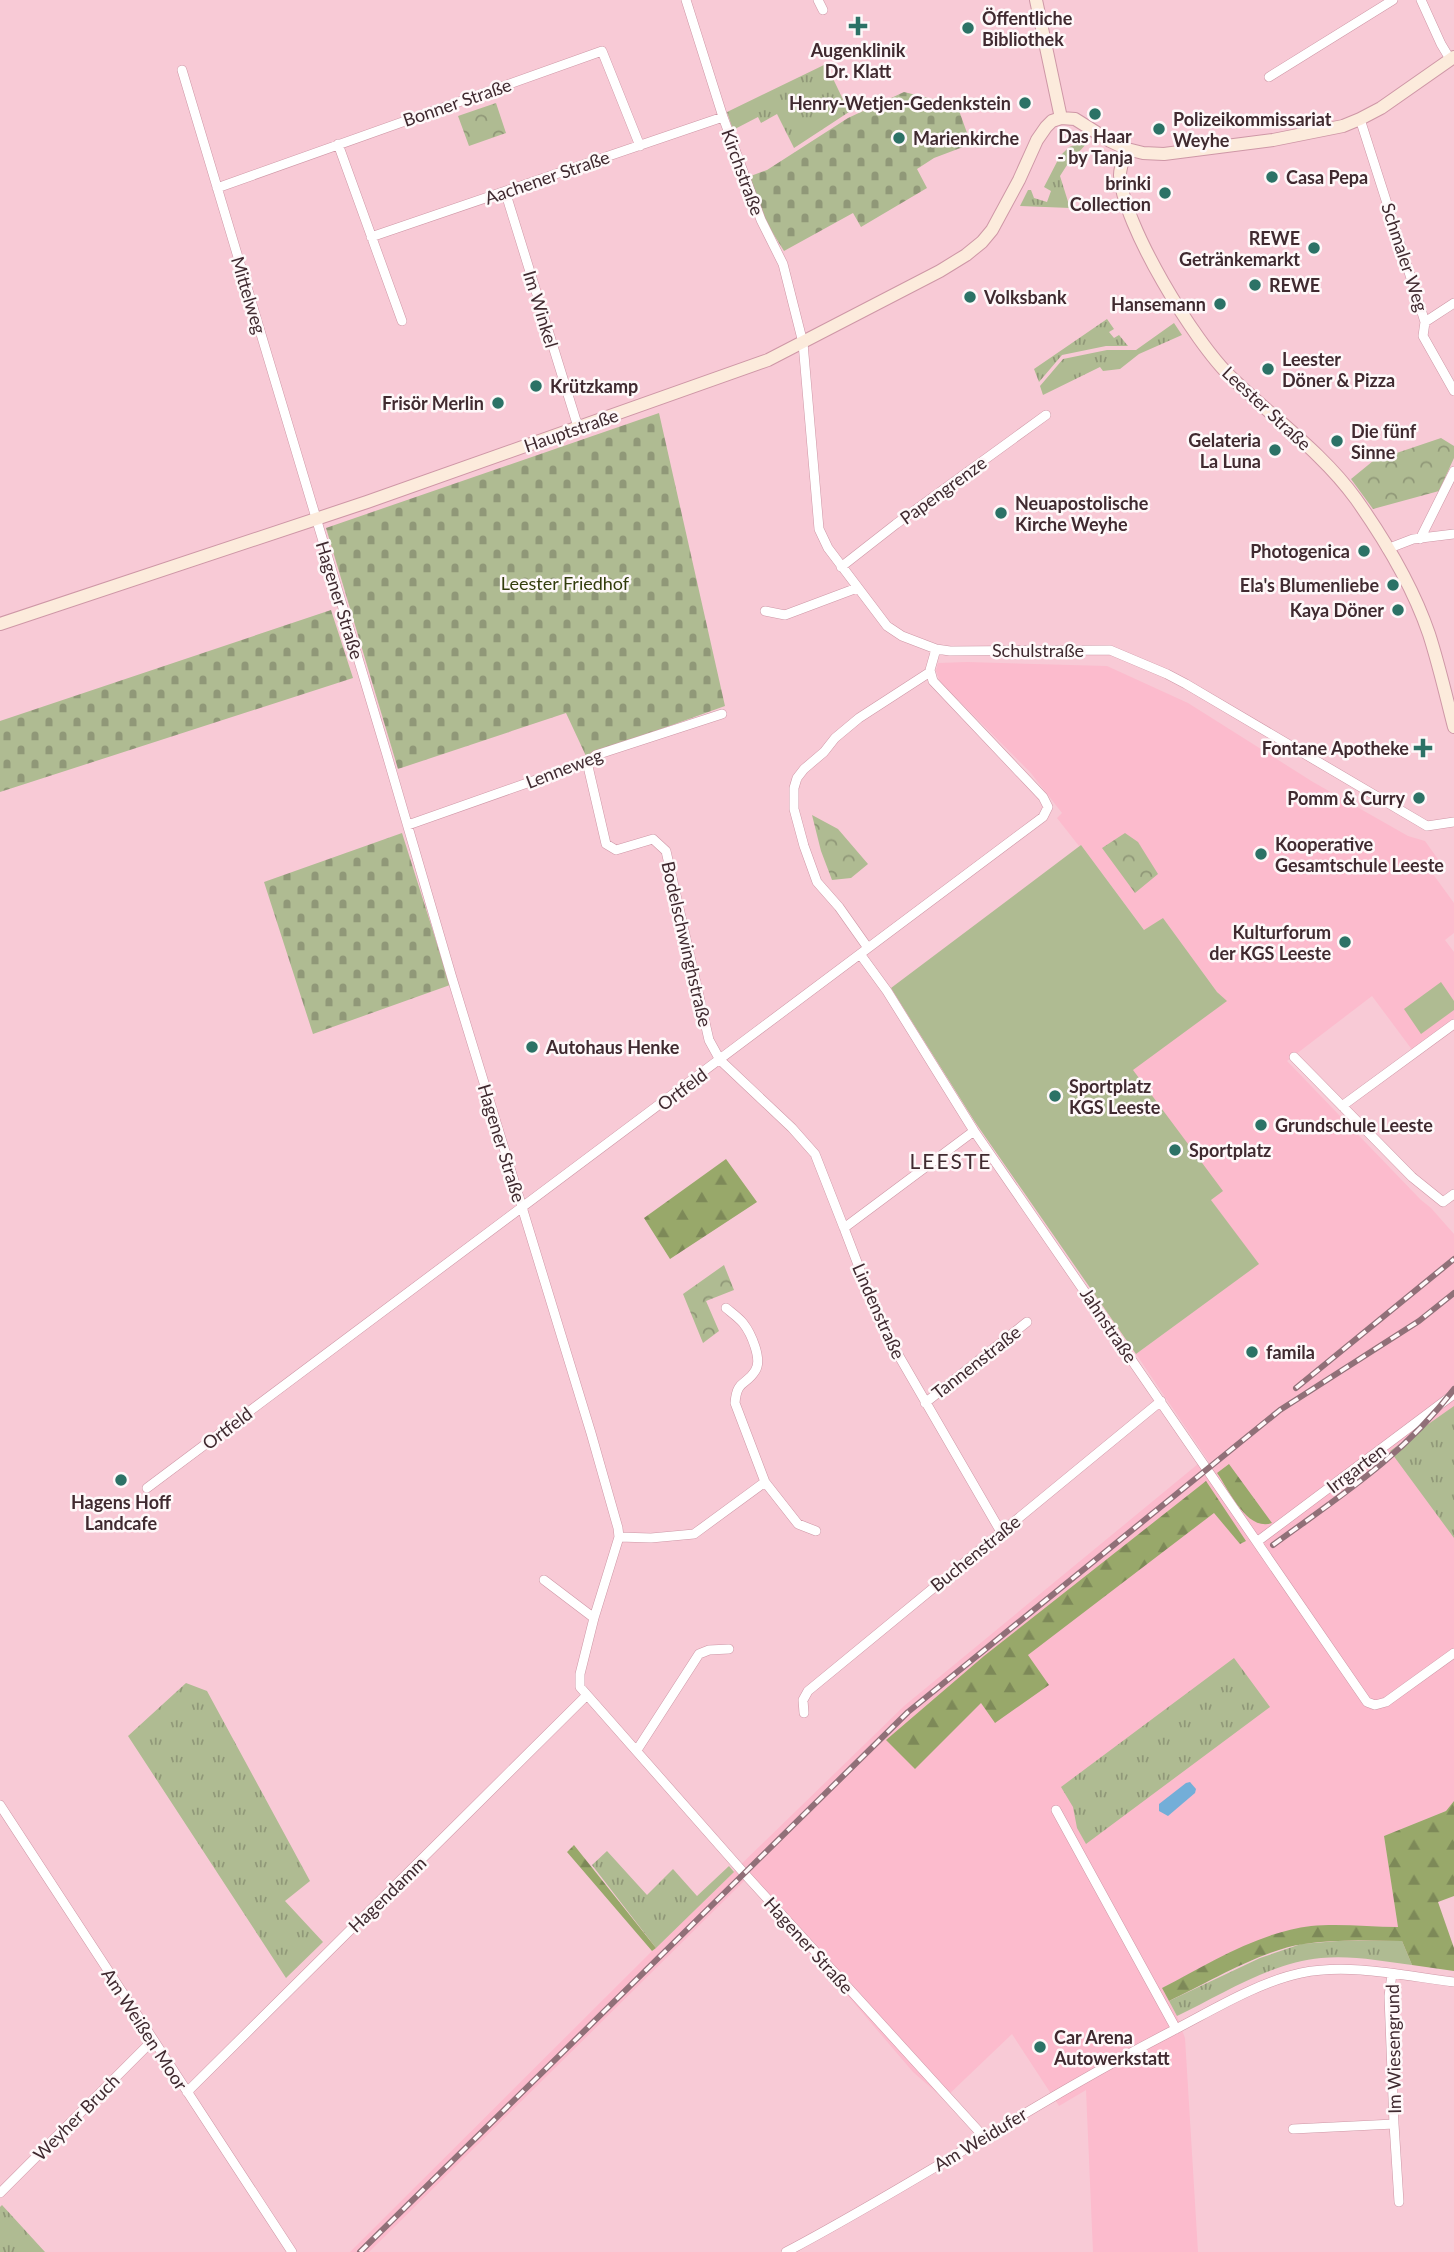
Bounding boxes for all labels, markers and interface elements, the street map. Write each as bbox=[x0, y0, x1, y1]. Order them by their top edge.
place label: Öffentliche Bibliothek bbox=[982, 7, 1073, 50]
marker: Augenklinik Dr. Klatt bbox=[848, 16, 868, 36]
marker: Öffentliche Bibliothek bbox=[960, 20, 976, 36]
place label: Augenklinik Dr. Klatt bbox=[810, 39, 906, 82]
street label: Bonner Straße bbox=[400, 73, 514, 131]
place label: Henry-Wetjen-Gedenkstein bbox=[789, 92, 1011, 114]
marker: Henry-Wetjen-Gedenkstein bbox=[1017, 95, 1033, 111]
marker: Das Haar - by Tanja bbox=[1087, 106, 1103, 122]
place label: Polizeikommissariat Weyhe bbox=[1173, 108, 1332, 151]
marker: Polizeikommissariat Weyhe bbox=[1151, 121, 1167, 137]
place label: Das Haar - by Tanja bbox=[1057, 125, 1133, 168]
street label: Kirchstraße bbox=[717, 126, 769, 218]
place label: Marienkirche bbox=[913, 127, 1019, 149]
marker: Marienkirche bbox=[891, 130, 907, 146]
street label: Aachener Straße bbox=[482, 145, 612, 209]
place label: Casa Pepa bbox=[1286, 166, 1368, 188]
marker: Casa Pepa bbox=[1264, 169, 1280, 185]
place label: brinki Collection bbox=[1070, 172, 1151, 215]
marker: brinki Collection bbox=[1157, 185, 1173, 201]
street label: Schmaler Weg bbox=[1377, 200, 1433, 314]
place label: REWE Getränkemarkt bbox=[1179, 227, 1300, 270]
marker: REWE Getränkemarkt bbox=[1306, 240, 1322, 256]
street label: Mittelweg bbox=[227, 254, 271, 336]
street label: Im Winkel bbox=[519, 268, 563, 350]
place label: REWE bbox=[1269, 274, 1320, 296]
marker: REWE bbox=[1247, 277, 1263, 293]
place label: Volksbank bbox=[983, 286, 1067, 308]
marker: Volksbank bbox=[962, 289, 978, 305]
place label: Hansemann bbox=[1111, 293, 1206, 315]
marker: Hansemann bbox=[1212, 296, 1228, 312]
place label: Leester Döner & Pizza bbox=[1282, 348, 1395, 391]
street label: Leester Straße bbox=[1218, 361, 1316, 455]
marker: Leester Döner & Pizza bbox=[1260, 361, 1276, 377]
place label: Krützkamp bbox=[550, 375, 638, 397]
marker: Krützkamp bbox=[528, 378, 544, 394]
place label: Frisör Merlin bbox=[382, 392, 484, 414]
marker: Frisör Merlin bbox=[490, 395, 506, 411]
street label: Hauptstraße bbox=[521, 404, 621, 456]
place label: Die fünf Sinne bbox=[1351, 420, 1417, 463]
place label: Gelateria La Luna bbox=[1188, 429, 1261, 472]
marker: Die fünf Sinne bbox=[1329, 433, 1345, 449]
marker: Gelateria La Luna bbox=[1267, 442, 1283, 458]
street label: Papengrenze bbox=[895, 451, 991, 529]
place label: Neuapostolische Kirche Weyhe bbox=[1015, 492, 1149, 535]
marker: Neuapostolische Kirche Weyhe bbox=[993, 505, 1009, 521]
street label: Hagener Straße bbox=[312, 538, 368, 662]
place label: Photogenica bbox=[1250, 540, 1350, 562]
marker: Photogenica bbox=[1356, 543, 1372, 559]
park label: Leester Friedhof bbox=[501, 572, 630, 594]
place label: Ela's Blumenliebe bbox=[1240, 574, 1379, 596]
marker: Ela's Blumenliebe bbox=[1385, 577, 1401, 593]
place label: Kaya Döner bbox=[1290, 599, 1384, 621]
marker: Kaya Döner bbox=[1390, 602, 1406, 618]
street label: Schulstraße bbox=[992, 639, 1084, 661]
place label: Fontane Apotheke bbox=[1262, 737, 1409, 759]
marker: Fontane Apotheke bbox=[1415, 740, 1431, 756]
street label: Lenneweg bbox=[522, 743, 606, 793]
place label: Pomm & Curry bbox=[1287, 787, 1405, 809]
marker: Pomm & Curry bbox=[1411, 790, 1427, 806]
place label: Kooperative Gesamtschule Leeste bbox=[1275, 833, 1444, 876]
marker: Kooperative Gesamtschule Leeste bbox=[1253, 846, 1269, 862]
street label: Bodelschwinghstraße bbox=[657, 859, 717, 1029]
place label: Kulturforum der KGS Leeste bbox=[1209, 921, 1331, 964]
marker: Kulturforum der KGS Leeste bbox=[1337, 934, 1353, 950]
place label: Autohaus Henke bbox=[545, 1036, 680, 1058]
marker: Autohaus Henke bbox=[524, 1039, 540, 1055]
street label: Ortfeld bbox=[653, 1063, 711, 1115]
place label: Sportplatz KGS Leeste bbox=[1069, 1075, 1161, 1118]
street label: Hagener Straße bbox=[474, 1081, 530, 1205]
marker: Sportplatz KGS Leeste bbox=[1047, 1088, 1063, 1104]
place label: Grundschule Leeste bbox=[1275, 1114, 1433, 1136]
marker: Grundschule Leeste bbox=[1253, 1117, 1269, 1133]
place label: Sportplatz bbox=[1189, 1139, 1271, 1161]
marker: Sportplatz bbox=[1167, 1142, 1183, 1158]
district label: LEESTE bbox=[910, 1148, 992, 1173]
street label: Lindenstraße bbox=[848, 1260, 910, 1362]
street label: Jahnstraße bbox=[1076, 1283, 1142, 1367]
street label: Tannenstraße bbox=[927, 1320, 1025, 1404]
place label: famila bbox=[1266, 1341, 1315, 1363]
marker: famila bbox=[1244, 1344, 1260, 1360]
street label: Ortfeld bbox=[198, 1402, 256, 1454]
street label: Irrgarten bbox=[1322, 1439, 1390, 1497]
marker: Hagens Hoff Landcafe bbox=[113, 1472, 129, 1488]
place label: Hagens Hoff Landcafe bbox=[71, 1491, 172, 1534]
street label: Buchenstraße bbox=[926, 1510, 1024, 1596]
street label: Hagendamm bbox=[343, 1851, 431, 1937]
street label: Hagener Straße bbox=[760, 1892, 858, 1998]
street label: Am Weißen Moor bbox=[97, 1964, 193, 2094]
street label: Im Wiesengrund bbox=[1381, 1984, 1405, 2114]
place label: Car Arena Autowerkstatt bbox=[1053, 2026, 1170, 2069]
marker: Car Arena Autowerkstatt bbox=[1032, 2039, 1048, 2055]
street label: Weyher Bruch bbox=[28, 2069, 124, 2165]
street label: Am Weidufer bbox=[929, 2102, 1031, 2175]

